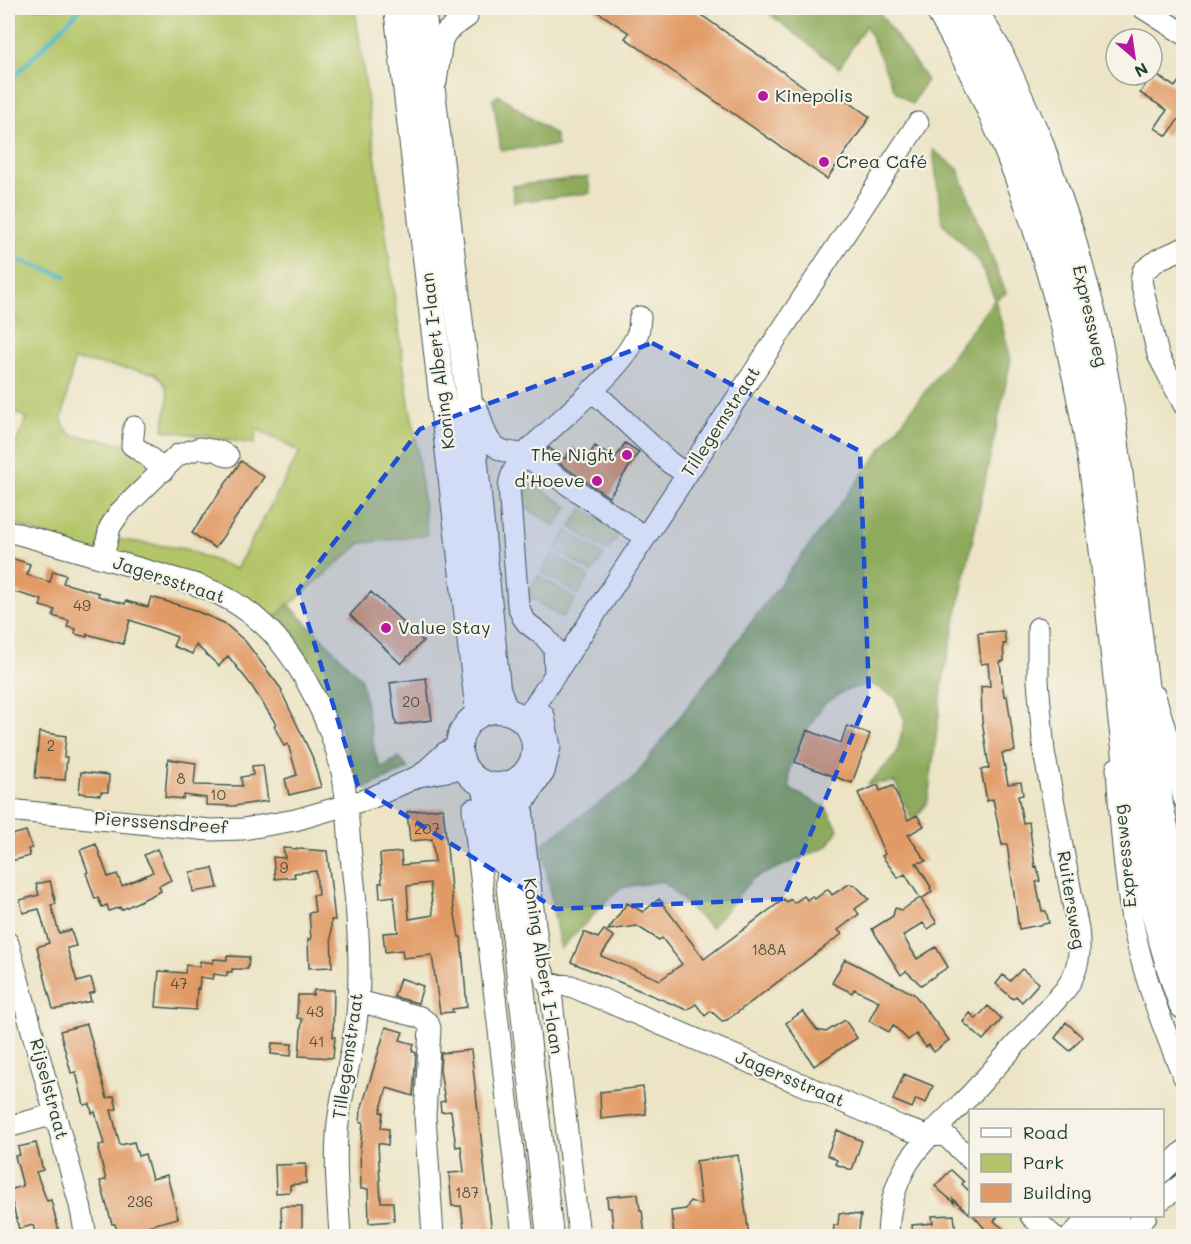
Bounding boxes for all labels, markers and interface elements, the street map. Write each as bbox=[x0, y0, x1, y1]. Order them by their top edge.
north arrow bbox=[1104, 27, 1164, 87]
text: N bbox=[1131, 58, 1152, 83]
place label: Kinepolis bbox=[775, 83, 853, 107]
marker: Kinepolis bbox=[756, 89, 770, 103]
place label: Crea Café bbox=[836, 149, 928, 173]
marker: Crea Café bbox=[817, 155, 831, 169]
street label: Expressweg bbox=[1068, 262, 1114, 369]
street label: Koning Albert I-laan bbox=[414, 271, 460, 451]
street label: Tillegemstraat bbox=[675, 361, 765, 482]
place label: The Night bbox=[531, 442, 615, 466]
marker: The Night bbox=[620, 448, 634, 462]
place label: d'Hoeve bbox=[514, 468, 585, 492]
marker: d'Hoeve bbox=[590, 474, 604, 488]
street label: Jagersstraat bbox=[110, 550, 228, 608]
house number: 49 bbox=[73, 595, 91, 615]
place label: Value Stay bbox=[398, 615, 491, 639]
marker: Value Stay bbox=[379, 621, 393, 635]
house number: 20 bbox=[402, 691, 420, 711]
house number: 2 bbox=[47, 735, 55, 755]
house number: 8 bbox=[176, 768, 186, 788]
house number: 10 bbox=[210, 784, 226, 804]
street label: Expressweg bbox=[1107, 803, 1141, 909]
street label: Pierssensdreef bbox=[94, 805, 230, 839]
house number: 207 bbox=[414, 818, 440, 838]
street label: Ruitersweg bbox=[1052, 849, 1092, 951]
house number: 9 bbox=[280, 857, 289, 877]
street label: Koning Albert I-laan bbox=[518, 876, 570, 1056]
house number: 188A bbox=[751, 939, 787, 959]
house number: 47 bbox=[170, 973, 188, 993]
street label: Tillegemstraat bbox=[326, 991, 368, 1121]
house number: 43 bbox=[306, 1001, 324, 1021]
house number: 41 bbox=[309, 1031, 325, 1051]
street label: Rijselstraat bbox=[25, 1036, 75, 1142]
street label: Jagersstraat bbox=[732, 1044, 849, 1112]
legend bbox=[969, 1109, 1164, 1217]
text: Road bbox=[1023, 1120, 1068, 1144]
text: Park bbox=[1023, 1150, 1064, 1174]
text: Building bbox=[1023, 1180, 1091, 1204]
house number: 187 bbox=[455, 1182, 479, 1202]
house number: 236 bbox=[127, 1191, 153, 1211]

